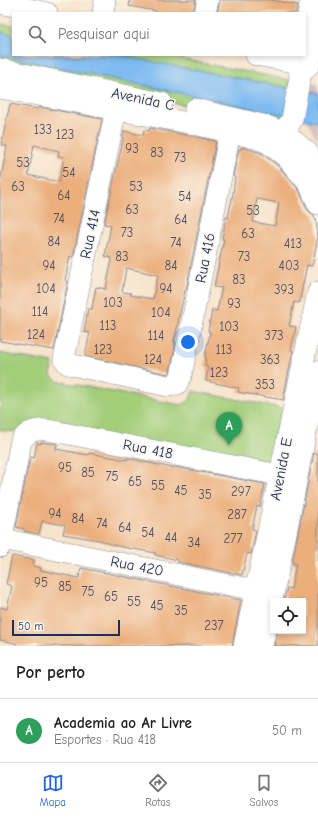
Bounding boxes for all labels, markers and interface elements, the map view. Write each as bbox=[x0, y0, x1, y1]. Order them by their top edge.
search box bbox=[12, 12, 306, 56]
icon: search bbox=[26, 23, 48, 45]
text: Pesquisar aqui bbox=[58, 25, 150, 43]
street label: Avenida C bbox=[110, 84, 176, 114]
house number: 133 bbox=[34, 122, 52, 137]
house number: 123 bbox=[56, 127, 74, 142]
house number: 93 bbox=[125, 141, 139, 156]
house number: 83 bbox=[150, 145, 164, 160]
house number: 73 bbox=[174, 150, 186, 165]
house number: 53 bbox=[16, 155, 30, 170]
house number: 54 bbox=[62, 165, 76, 180]
house number: 63 bbox=[11, 179, 25, 194]
house number: 53 bbox=[129, 179, 143, 194]
house number: 64 bbox=[57, 188, 71, 203]
house number: 54 bbox=[178, 189, 192, 204]
house number: 63 bbox=[125, 202, 139, 217]
house number: 53 bbox=[246, 203, 260, 218]
street label: Rua 414 bbox=[76, 208, 104, 260]
house number: 74 bbox=[53, 211, 65, 226]
house number: 64 bbox=[174, 212, 188, 227]
house number: 73 bbox=[121, 225, 133, 240]
house number: 63 bbox=[241, 226, 255, 241]
street label: Rua 416 bbox=[191, 231, 219, 285]
house number: 84 bbox=[48, 234, 61, 249]
house number: 74 bbox=[170, 235, 182, 250]
house number: 413 bbox=[284, 236, 302, 251]
house number: 83 bbox=[115, 249, 129, 264]
house number: 73 bbox=[238, 249, 250, 264]
house number: 94 bbox=[42, 258, 56, 273]
house number: 84 bbox=[165, 258, 178, 273]
house number: 403 bbox=[279, 258, 299, 273]
house number: 83 bbox=[232, 272, 246, 287]
house number: 104 bbox=[36, 281, 56, 296]
house number: 94 bbox=[159, 281, 173, 296]
house number: 393 bbox=[274, 282, 294, 297]
house number: 103 bbox=[103, 295, 123, 310]
house number: 93 bbox=[227, 296, 241, 311]
house number: 114 bbox=[32, 304, 48, 319]
house number: 104 bbox=[151, 305, 171, 320]
house number: 113 bbox=[100, 318, 116, 333]
house number: 103 bbox=[219, 319, 239, 334]
house number: 124 bbox=[27, 327, 45, 342]
house number: 114 bbox=[148, 328, 164, 343]
house number: 373 bbox=[264, 328, 284, 343]
your location bbox=[178, 332, 198, 352]
house number: 123 bbox=[94, 342, 112, 357]
house number: 113 bbox=[216, 342, 232, 357]
house number: 124 bbox=[144, 352, 162, 367]
house number: 363 bbox=[260, 352, 280, 367]
house number: 123 bbox=[210, 365, 228, 380]
house number: 353 bbox=[255, 377, 275, 392]
pin: A bbox=[216, 412, 242, 445]
street label: Rua 418 bbox=[122, 435, 174, 463]
street label: Avenida E bbox=[266, 436, 296, 502]
house number: 95 bbox=[58, 460, 72, 475]
house number: 85 bbox=[81, 465, 95, 480]
house number: 75 bbox=[105, 469, 119, 484]
house number: 65 bbox=[128, 474, 142, 489]
house number: 55 bbox=[151, 478, 165, 493]
house number: 45 bbox=[174, 483, 188, 498]
house number: 297 bbox=[231, 484, 251, 499]
house number: 35 bbox=[198, 487, 212, 502]
house number: 94 bbox=[48, 506, 62, 521]
house number: 287 bbox=[227, 507, 247, 522]
house number: 84 bbox=[72, 511, 85, 526]
house number: 74 bbox=[96, 516, 108, 531]
house number: 64 bbox=[118, 520, 132, 535]
house number: 54 bbox=[141, 525, 155, 540]
house number: 44 bbox=[165, 530, 177, 545]
house number: 277 bbox=[223, 531, 243, 546]
house number: 34 bbox=[188, 535, 200, 550]
street label: Rua 420 bbox=[109, 552, 165, 580]
house number: 95 bbox=[34, 575, 48, 590]
house number: 85 bbox=[58, 579, 72, 594]
house number: 75 bbox=[81, 584, 95, 599]
house number: 65 bbox=[104, 589, 118, 604]
house number: 55 bbox=[127, 594, 141, 609]
house number: 45 bbox=[150, 598, 164, 613]
map controls bbox=[270, 598, 306, 634]
button: locate bbox=[270, 598, 306, 634]
house number: 35 bbox=[174, 603, 188, 618]
scale bar bbox=[12, 618, 120, 637]
house number: 237 bbox=[204, 618, 224, 633]
text: 50 m bbox=[18, 620, 43, 633]
text: Por perto bbox=[16, 663, 85, 682]
text: Academia ao Ar Livre bbox=[54, 714, 192, 732]
text: A bbox=[25, 723, 33, 738]
text: 50 m bbox=[272, 723, 302, 738]
text: Esportes · Rua 418 bbox=[54, 732, 156, 747]
tab: Mapa bbox=[40, 772, 66, 809]
tab: Rotas bbox=[145, 772, 170, 809]
tab: Salvos bbox=[250, 772, 278, 809]

